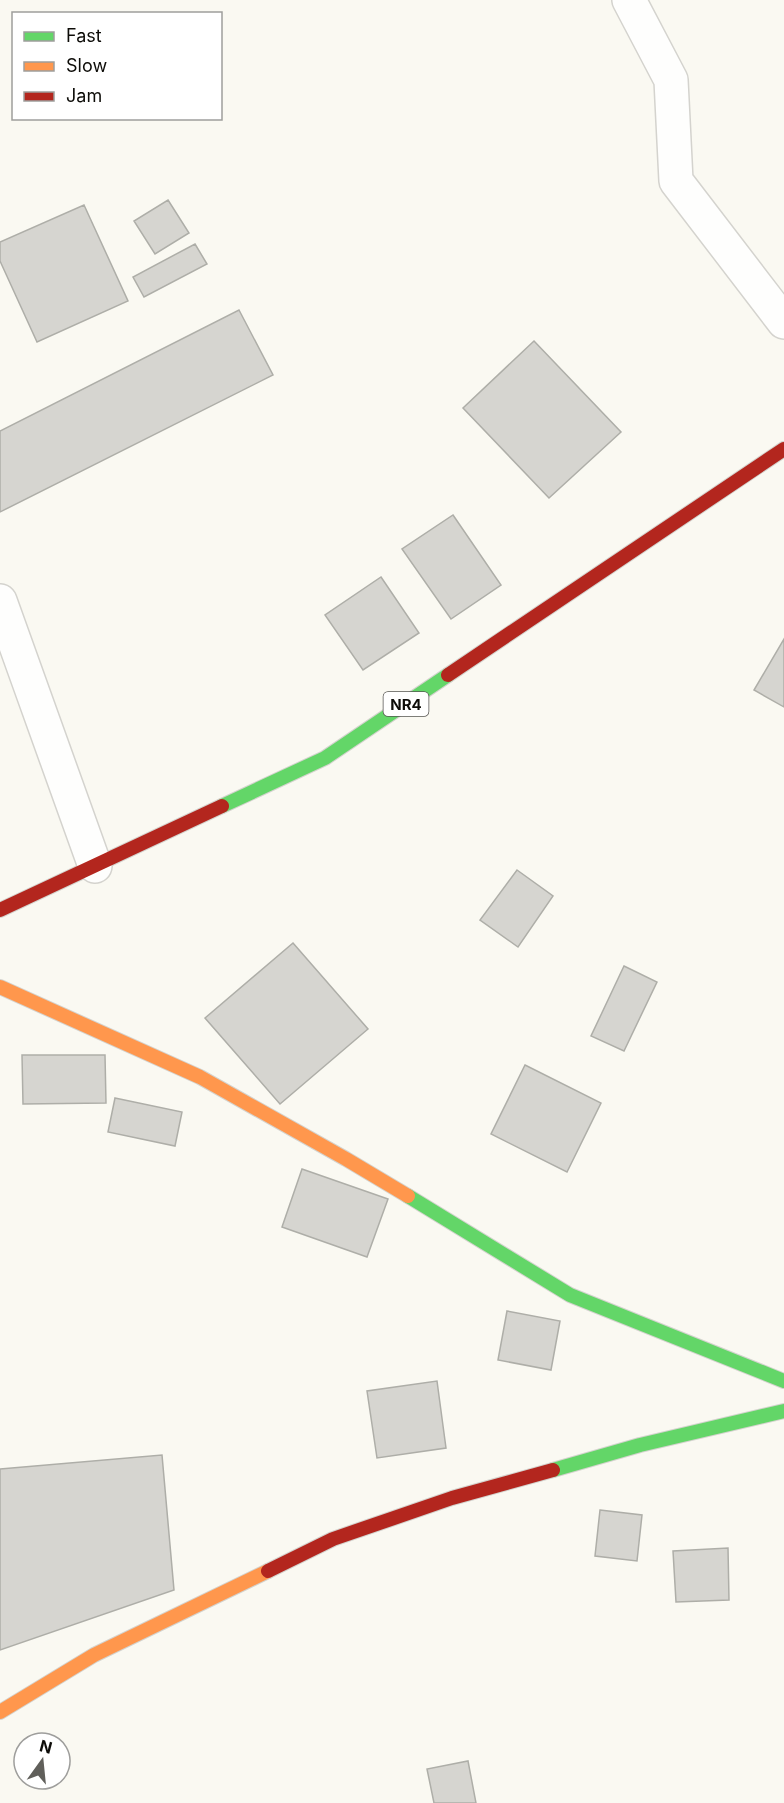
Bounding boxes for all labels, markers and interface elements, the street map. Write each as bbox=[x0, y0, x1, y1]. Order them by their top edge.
legend bbox=[12, 12, 222, 120]
text: Fast bbox=[66, 25, 102, 46]
text: Slow bbox=[66, 55, 107, 76]
text: Jam bbox=[66, 85, 102, 106]
road number: NR4 bbox=[384, 692, 428, 716]
north arrow bbox=[12, 1731, 72, 1791]
text: N bbox=[37, 1735, 54, 1758]

